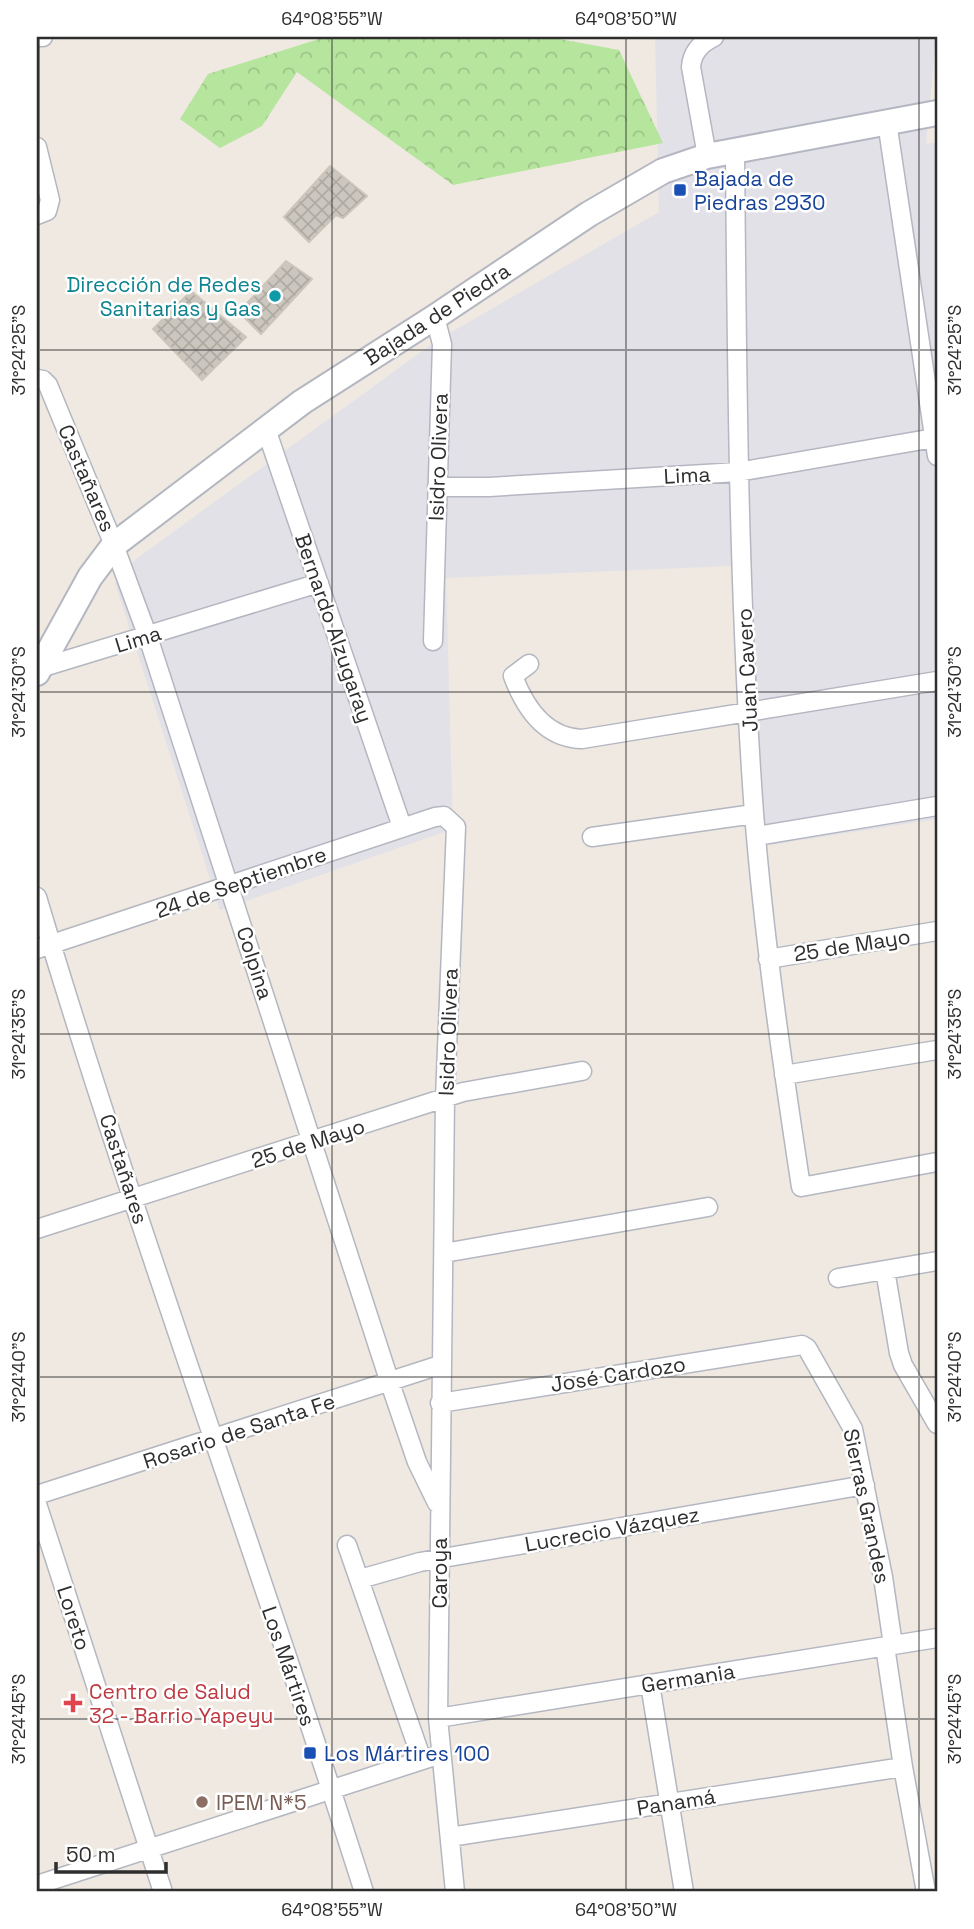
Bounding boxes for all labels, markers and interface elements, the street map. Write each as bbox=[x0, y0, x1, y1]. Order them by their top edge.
text: 64°08'55"W bbox=[281, 7, 383, 30]
text: 64°08'50"W bbox=[575, 7, 677, 30]
place label: Bajada de Piedras 2930 bbox=[694, 165, 825, 216]
marker: Bajada de Piedras 2930 bbox=[672, 182, 688, 198]
street label: Bajada de Piedra bbox=[359, 257, 515, 371]
place label: Dirección de Redes Sanitarias y Gas bbox=[66, 271, 261, 322]
marker: Dirección de Redes Sanitarias y Gas bbox=[267, 288, 283, 304]
text: 31°24'25"S bbox=[7, 305, 30, 395]
text: 31°24'25"S bbox=[943, 305, 966, 395]
street label: Isidro Olivera bbox=[422, 393, 454, 521]
street label: Castañares bbox=[52, 420, 122, 536]
street label: Lima bbox=[663, 460, 711, 490]
street label: Bernardo Alzugaray bbox=[289, 530, 379, 726]
street label: Juan Cavero bbox=[730, 607, 764, 733]
street label: Lima bbox=[112, 619, 164, 659]
text: 31°24'30"S bbox=[7, 646, 30, 738]
text: 31°24'30"S bbox=[943, 646, 966, 738]
street label: 24 de Septiembre bbox=[152, 840, 330, 924]
street label: 25 de Mayo bbox=[792, 922, 912, 968]
street label: Colpina bbox=[231, 923, 279, 1003]
street label: Isidro Olivera bbox=[432, 968, 464, 1096]
text: 31°24'35"S bbox=[7, 989, 30, 1079]
text: 31°24'35"S bbox=[943, 989, 966, 1079]
street label: Castañares bbox=[94, 1111, 154, 1227]
street label: 25 de Mayo bbox=[248, 1112, 368, 1174]
text: 31°24'40"S bbox=[7, 1331, 30, 1423]
text: 31°24'40"S bbox=[943, 1331, 966, 1423]
street label: José Cardozo bbox=[548, 1350, 688, 1398]
street label: Rosario de Santa Fe bbox=[140, 1387, 338, 1475]
street label: Sierras Grandes bbox=[837, 1426, 897, 1586]
street label: Lucrecio Vázquez bbox=[523, 1500, 701, 1558]
street label: Caroya bbox=[426, 1537, 453, 1609]
street label: Loreto bbox=[51, 1582, 97, 1654]
street label: Los Mártires bbox=[256, 1603, 322, 1729]
street label: Germania bbox=[639, 1657, 737, 1699]
text: 31°24'45"S bbox=[7, 1674, 30, 1764]
text: 31°24'45"S bbox=[943, 1674, 966, 1764]
place label: Centro de Salud 32 - Barrio Yapeyu bbox=[89, 1678, 273, 1729]
marker: Centro de Salud 32 - Barrio Yapeyu bbox=[63, 1693, 83, 1713]
place label: Los Mártires 100 bbox=[324, 1740, 490, 1767]
marker: Los Mártires 100 bbox=[302, 1745, 318, 1761]
street label: Panamá bbox=[635, 1782, 717, 1822]
place label: IPEM N*5 bbox=[216, 1789, 307, 1816]
marker: IPEM N*5 bbox=[194, 1794, 210, 1810]
scale bar bbox=[56, 1831, 166, 1875]
text: 50 m bbox=[66, 1841, 116, 1868]
text: 64°08'55"W bbox=[281, 1898, 383, 1921]
text: 64°08'50"W bbox=[575, 1898, 677, 1921]

